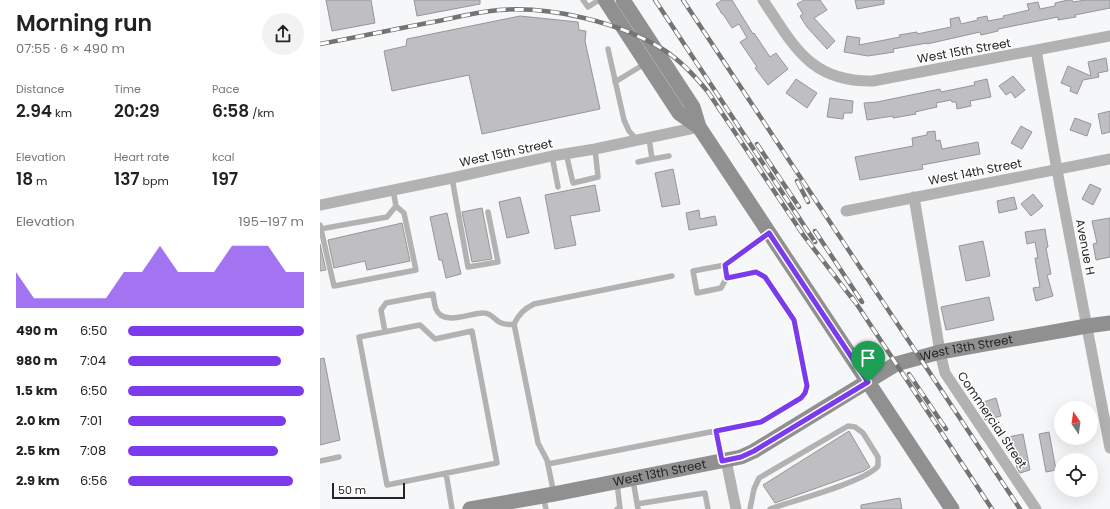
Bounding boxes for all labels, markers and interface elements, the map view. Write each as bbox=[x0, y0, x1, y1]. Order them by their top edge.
text: Morning run bbox=[16, 8, 152, 39]
button: share bbox=[262, 13, 304, 55]
street label: West 15th Street bbox=[916, 34, 1012, 67]
text: 07:55 · 6 × 490 m bbox=[16, 39, 125, 58]
text: Distance bbox=[16, 81, 64, 97]
text: Time bbox=[114, 81, 141, 97]
text: Pace bbox=[212, 81, 239, 97]
text: 2.94 bbox=[16, 99, 52, 123]
text: 20:29 bbox=[114, 99, 160, 123]
text: 6:58 bbox=[212, 99, 249, 123]
text: km bbox=[52, 105, 72, 121]
text: /km bbox=[249, 105, 274, 121]
street label: West 15th Street bbox=[458, 134, 554, 171]
text: Elevation bbox=[16, 149, 66, 165]
text: Heart rate bbox=[114, 149, 169, 165]
text: kcal bbox=[212, 149, 234, 165]
street label: West 14th Street bbox=[927, 154, 1023, 189]
text: 18 bbox=[16, 167, 33, 191]
text: 137 bbox=[114, 167, 140, 191]
text: 197 bbox=[212, 167, 238, 191]
text: m bbox=[33, 173, 47, 189]
text: bpm bbox=[140, 173, 169, 189]
text: Elevation bbox=[16, 212, 75, 231]
text: 195–197 m bbox=[238, 212, 304, 231]
street label: Avenue H bbox=[1072, 218, 1099, 276]
text: 490 m bbox=[16, 321, 58, 340]
text: 6:50 bbox=[80, 321, 107, 340]
street label: West 13th Street bbox=[918, 330, 1014, 365]
pin bbox=[851, 341, 885, 382]
icon: arrive bbox=[857, 347, 879, 369]
text: 980 m bbox=[16, 351, 57, 370]
text: 7:04 bbox=[80, 351, 106, 370]
street label: Commercial Street bbox=[954, 368, 1031, 471]
text: 1.5 km bbox=[16, 381, 58, 400]
text: 6:50 bbox=[80, 381, 107, 400]
north arrow bbox=[1054, 401, 1098, 445]
map controls bbox=[1054, 401, 1098, 497]
text: 2.0 km bbox=[16, 411, 60, 430]
text: 7:01 bbox=[80, 411, 102, 430]
text: 2.5 km bbox=[16, 441, 60, 460]
text: 7:08 bbox=[80, 441, 106, 460]
button: locate bbox=[1054, 453, 1098, 497]
street label: West 13th Street bbox=[612, 455, 707, 490]
text: 2.9 km bbox=[16, 471, 60, 490]
text: 6:56 bbox=[80, 471, 107, 490]
scale bar bbox=[332, 481, 405, 500]
text: 50 m bbox=[338, 482, 366, 498]

